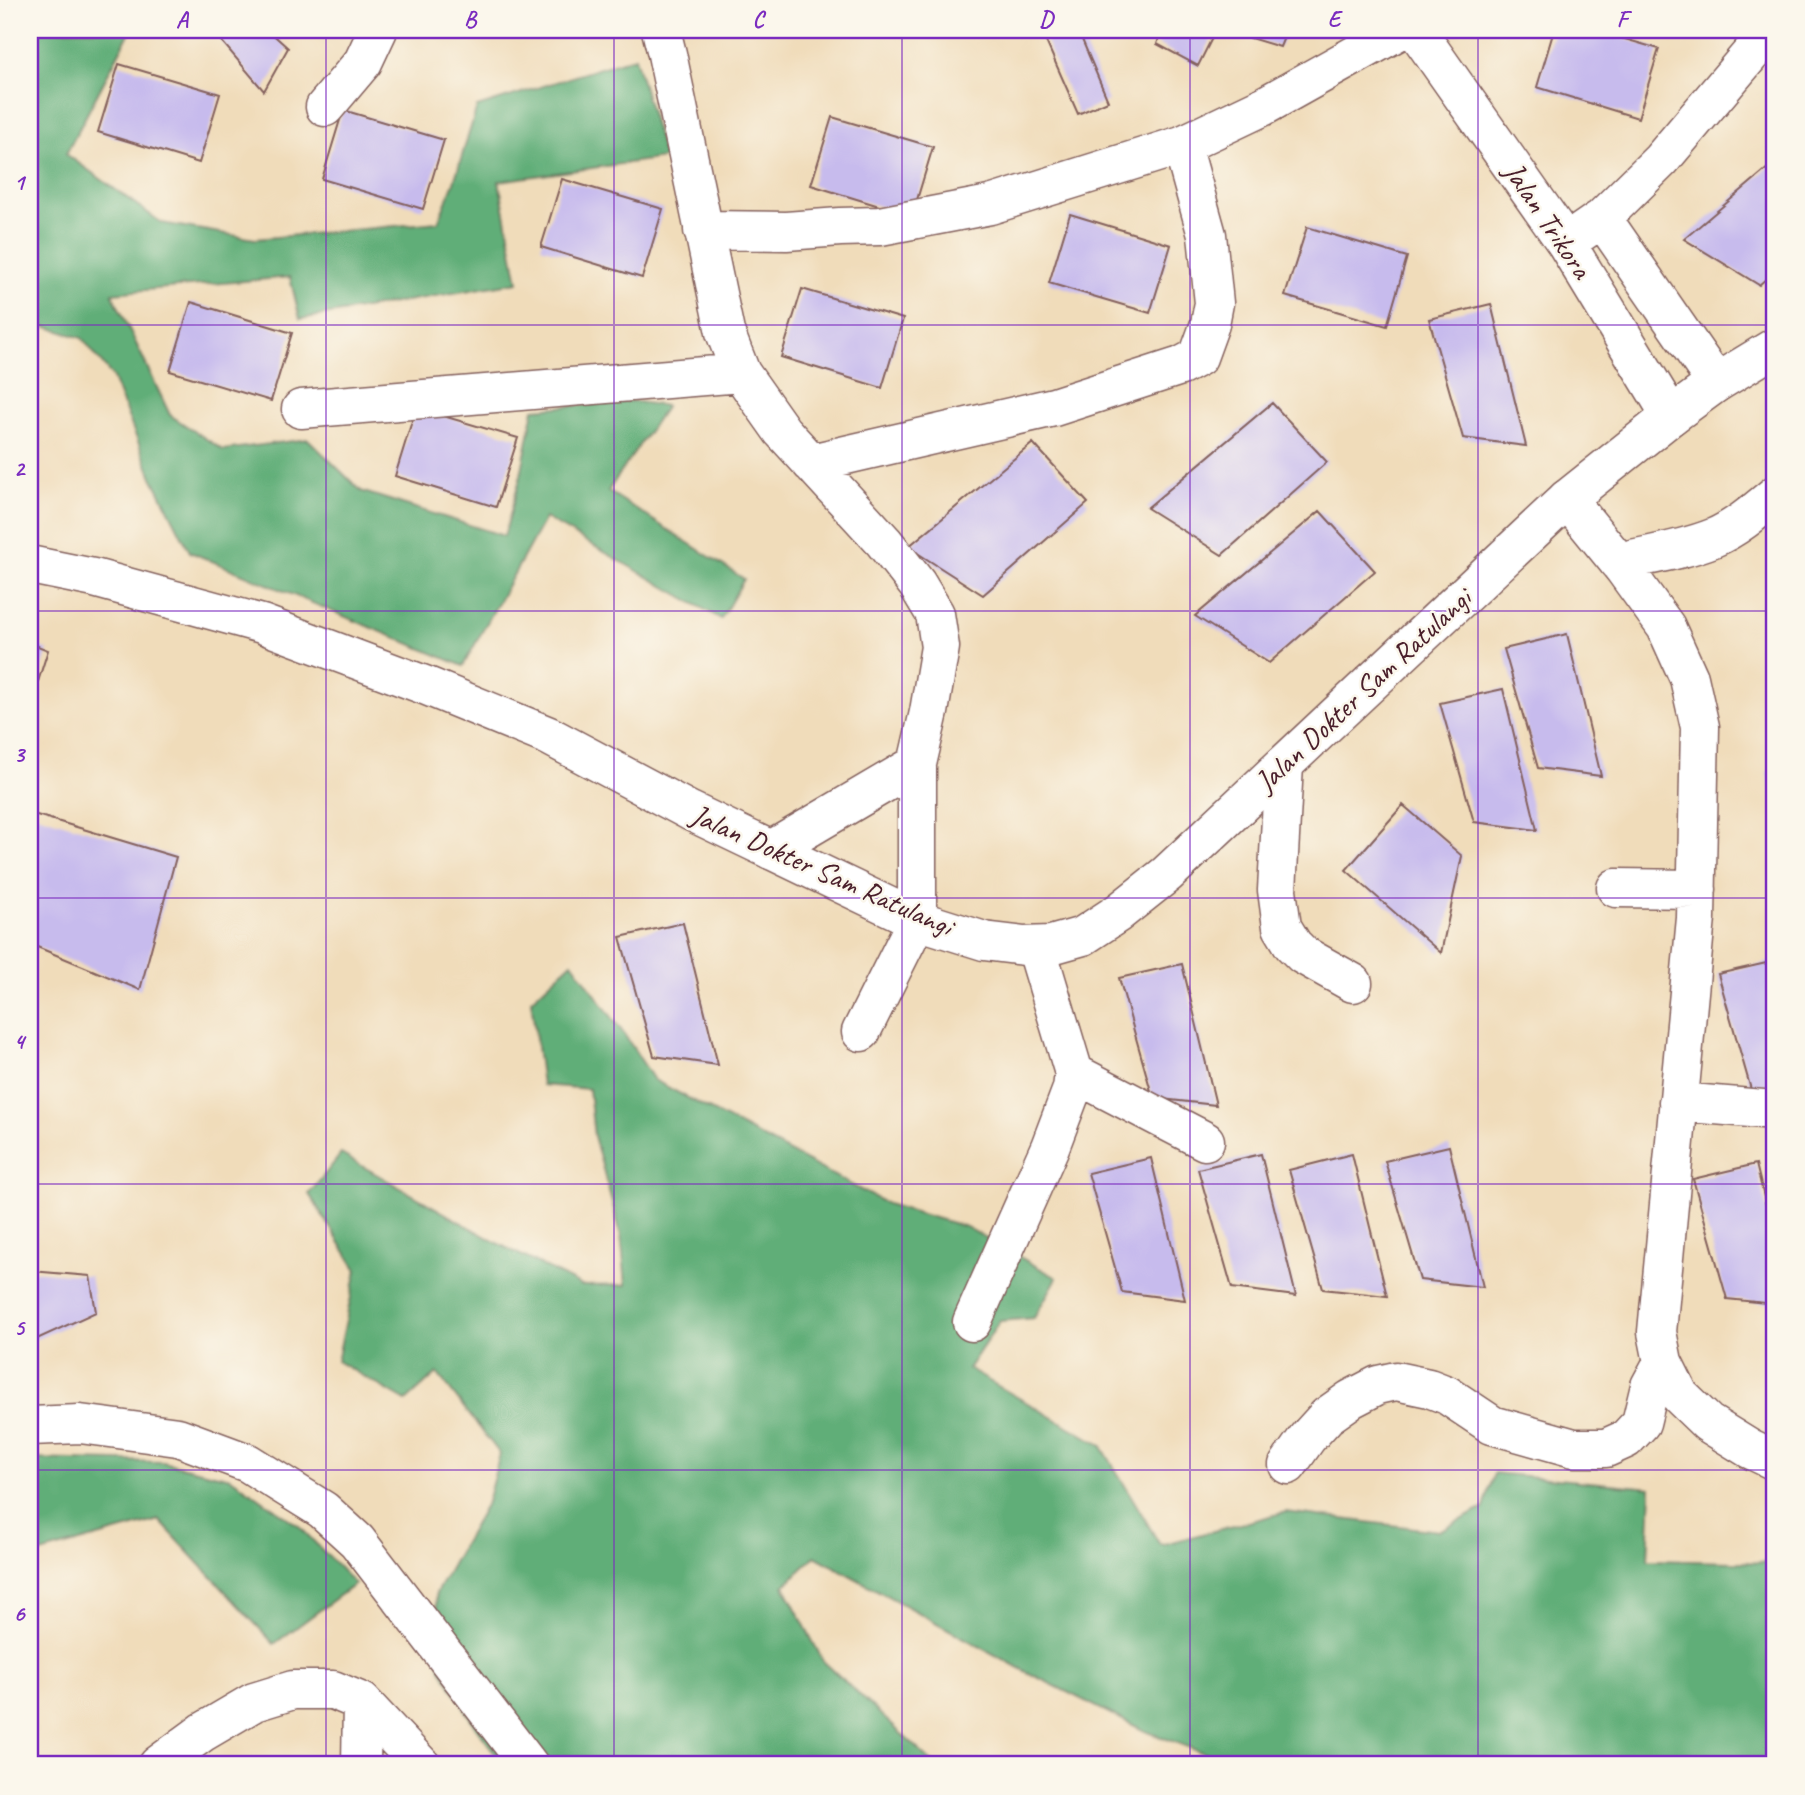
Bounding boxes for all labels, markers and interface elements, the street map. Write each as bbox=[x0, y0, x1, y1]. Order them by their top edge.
text: A bbox=[176, 5, 190, 34]
text: B bbox=[464, 5, 478, 34]
text: C bbox=[753, 5, 767, 34]
text: D bbox=[1039, 5, 1055, 34]
text: E bbox=[1328, 5, 1344, 34]
text: F bbox=[1617, 5, 1633, 34]
street label: Jalan Trikora bbox=[1494, 153, 1602, 287]
text: 1 bbox=[14, 168, 27, 197]
text: 2 bbox=[14, 454, 27, 483]
street label: Jalan Dokter Sam Ratulangi bbox=[1245, 578, 1482, 802]
text: 3 bbox=[14, 740, 27, 769]
street label: Jalan Dokter Sam Ratulangi bbox=[684, 794, 962, 946]
text: 4 bbox=[14, 1027, 27, 1056]
text: 5 bbox=[14, 1313, 26, 1342]
text: 6 bbox=[14, 1599, 27, 1628]

